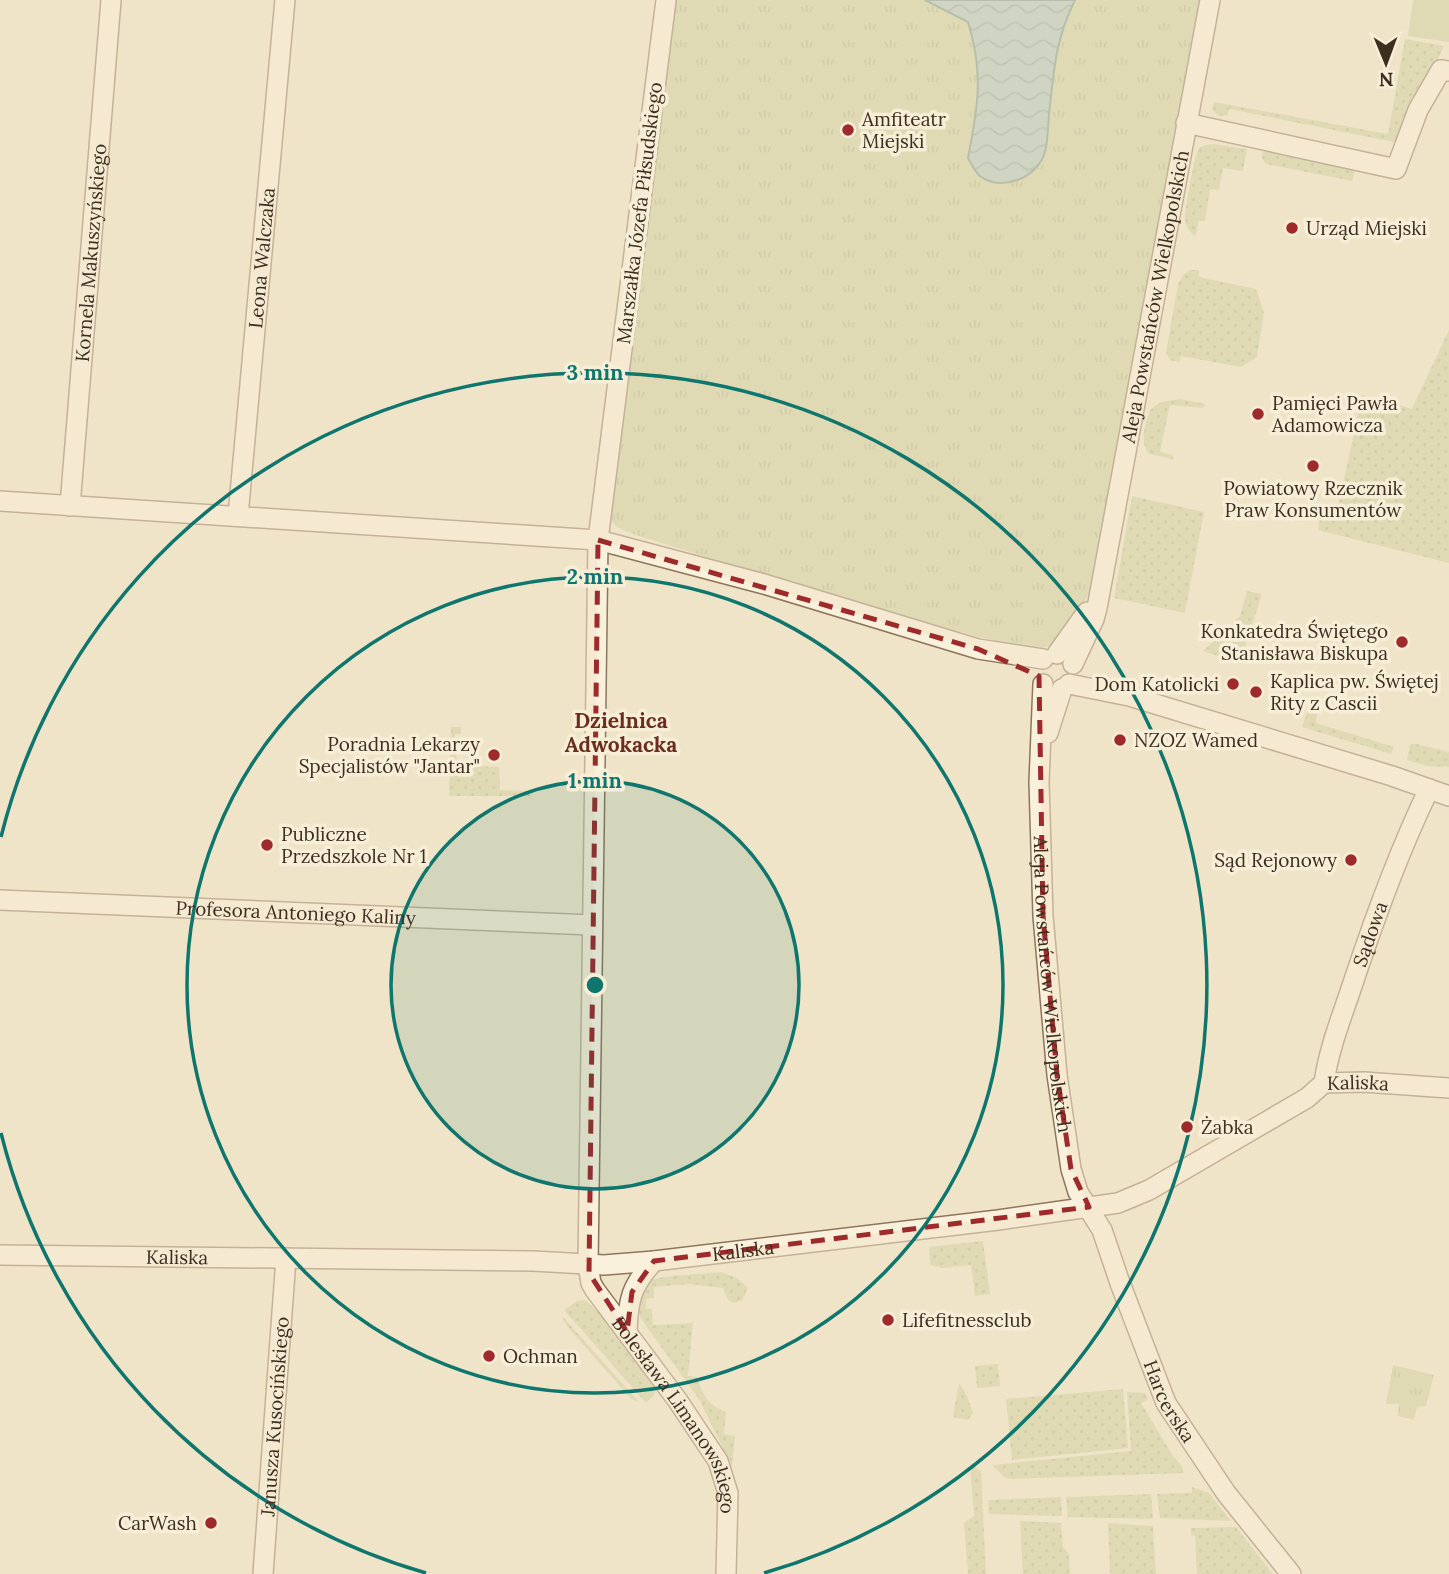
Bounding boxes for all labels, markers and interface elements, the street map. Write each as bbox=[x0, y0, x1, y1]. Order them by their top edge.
north arrow bbox=[1351, 28, 1421, 98]
text: N bbox=[1378, 68, 1394, 92]
street label: Marszałka Józefa Piłsudskiego bbox=[611, 81, 667, 345]
place label: Amfiteatr Miejski bbox=[861, 107, 947, 153]
marker: Amfiteatr Miejski bbox=[840, 122, 856, 138]
street label: Kornela Makuszyńskiego bbox=[70, 143, 111, 363]
street label: Aleja Powstańców Wielkopolskich bbox=[1116, 148, 1194, 446]
street label: Leona Walczaka bbox=[243, 186, 280, 330]
place label: Urząd Miejski bbox=[1306, 216, 1427, 240]
marker: Urząd Miejski bbox=[1284, 220, 1300, 236]
text: 3 min bbox=[567, 359, 623, 386]
place label: Pamięci Pawła Adamowicza bbox=[1271, 391, 1398, 437]
marker: Pamięci Pawła Adamowicza bbox=[1250, 406, 1266, 422]
marker: Powiatowy Rzecznik Praw Konsumentów bbox=[1305, 458, 1321, 474]
place label: Powiatowy Rzecznik Praw Konsumentów bbox=[1223, 476, 1404, 522]
text: 2 min bbox=[567, 563, 623, 590]
place label: Konkatedra Świętego Stanisława Biskupa bbox=[1200, 619, 1388, 665]
marker: Konkatedra Świętego Stanisława Biskupa bbox=[1394, 634, 1410, 650]
place label: Kaplica pw. Świętej Rity z Cascii bbox=[1270, 669, 1439, 715]
place label: Dom Katolicki bbox=[1094, 672, 1219, 696]
marker: Dom Katolicki bbox=[1225, 676, 1241, 692]
marker: Kaplica pw. Świętej Rity z Cascii bbox=[1248, 684, 1264, 700]
district label: Dzielnica Adwokacka bbox=[565, 707, 677, 758]
place label: NZOZ Wamed bbox=[1134, 728, 1258, 752]
place label: Poradnia Lekarzy Specjalistów "Jantar" bbox=[299, 732, 480, 778]
marker: NZOZ Wamed bbox=[1112, 732, 1128, 748]
marker: Poradnia Lekarzy Specjalistów "Jantar" bbox=[486, 747, 502, 763]
text: 1 min bbox=[568, 767, 622, 794]
place label: Publiczne Przedszkole Nr 1 bbox=[281, 822, 427, 868]
street label: Aleja Powstańców Wielkopolskich bbox=[1029, 835, 1077, 1134]
marker: Publiczne Przedszkole Nr 1 bbox=[259, 837, 275, 853]
place label: Sąd Rejonowy bbox=[1214, 848, 1337, 872]
marker: Sąd Rejonowy bbox=[1343, 852, 1359, 868]
street label: Profesora Antoniego Kaliny bbox=[175, 895, 416, 930]
street label: Sądowa bbox=[1347, 898, 1393, 970]
centre of rings bbox=[583, 973, 607, 997]
street label: Kaliska bbox=[1327, 1070, 1390, 1096]
place label: Żabka bbox=[1201, 1115, 1254, 1139]
marker: Żabka bbox=[1179, 1119, 1195, 1135]
street label: Kaliska bbox=[711, 1235, 776, 1266]
street label: Kaliska bbox=[146, 1245, 208, 1269]
place label: Lifefitnessclub bbox=[902, 1308, 1032, 1332]
street label: Bolesława Limanowskiego bbox=[607, 1311, 740, 1514]
marker: Lifefitnessclub bbox=[880, 1312, 896, 1328]
street label: Janusza Kusocińskiego bbox=[255, 1316, 294, 1518]
place label: Ochman bbox=[503, 1344, 578, 1368]
marker: Ochman bbox=[481, 1348, 497, 1364]
street label: Harcerska bbox=[1139, 1356, 1201, 1447]
place label: CarWash bbox=[118, 1511, 197, 1535]
marker: CarWash bbox=[203, 1515, 219, 1531]

